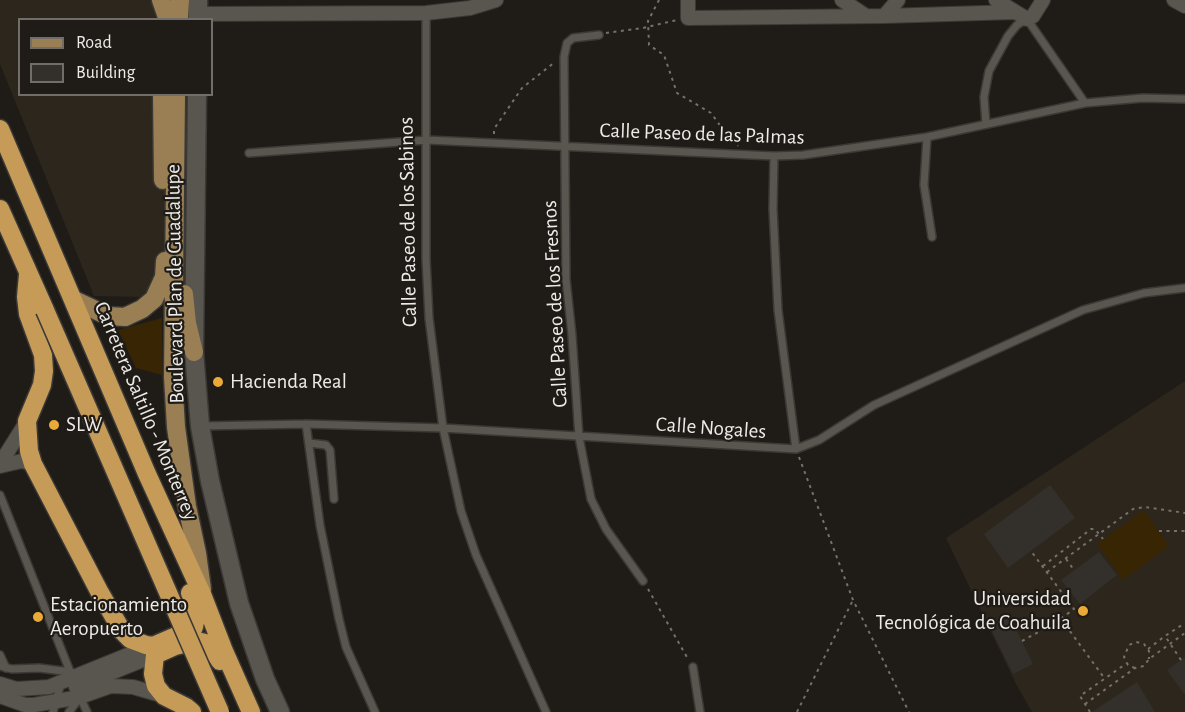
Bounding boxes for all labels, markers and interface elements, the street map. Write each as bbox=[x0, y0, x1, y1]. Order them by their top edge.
legend bbox=[18, 18, 213, 96]
text: Road bbox=[76, 34, 112, 52]
text: Building bbox=[76, 64, 135, 82]
street label: Calle Paseo de los Sabinos bbox=[394, 117, 422, 327]
street label: Calle Paseo de las Palmas bbox=[599, 118, 805, 150]
street label: Boulevard Plan de Guadalupe bbox=[160, 164, 190, 404]
street label: Calle Paseo de los Fresnos bbox=[537, 200, 573, 408]
street label: Carretera Saltillo - Monterrey bbox=[88, 298, 204, 524]
place label: Hacienda Real bbox=[230, 369, 347, 395]
marker: Hacienda Real bbox=[211, 375, 225, 389]
place label: SLW bbox=[66, 412, 102, 438]
street label: Calle Nogales bbox=[655, 412, 767, 444]
marker: SLW bbox=[47, 418, 61, 432]
place label: Universidad Tecnológica de Coahuila bbox=[875, 586, 1071, 636]
place label: Estacionamiento Aeropuerto bbox=[50, 592, 187, 642]
marker: Universidad Tecnológica de Coahuila bbox=[1076, 604, 1090, 618]
marker: Estacionamiento Aeropuerto bbox=[31, 610, 45, 624]

